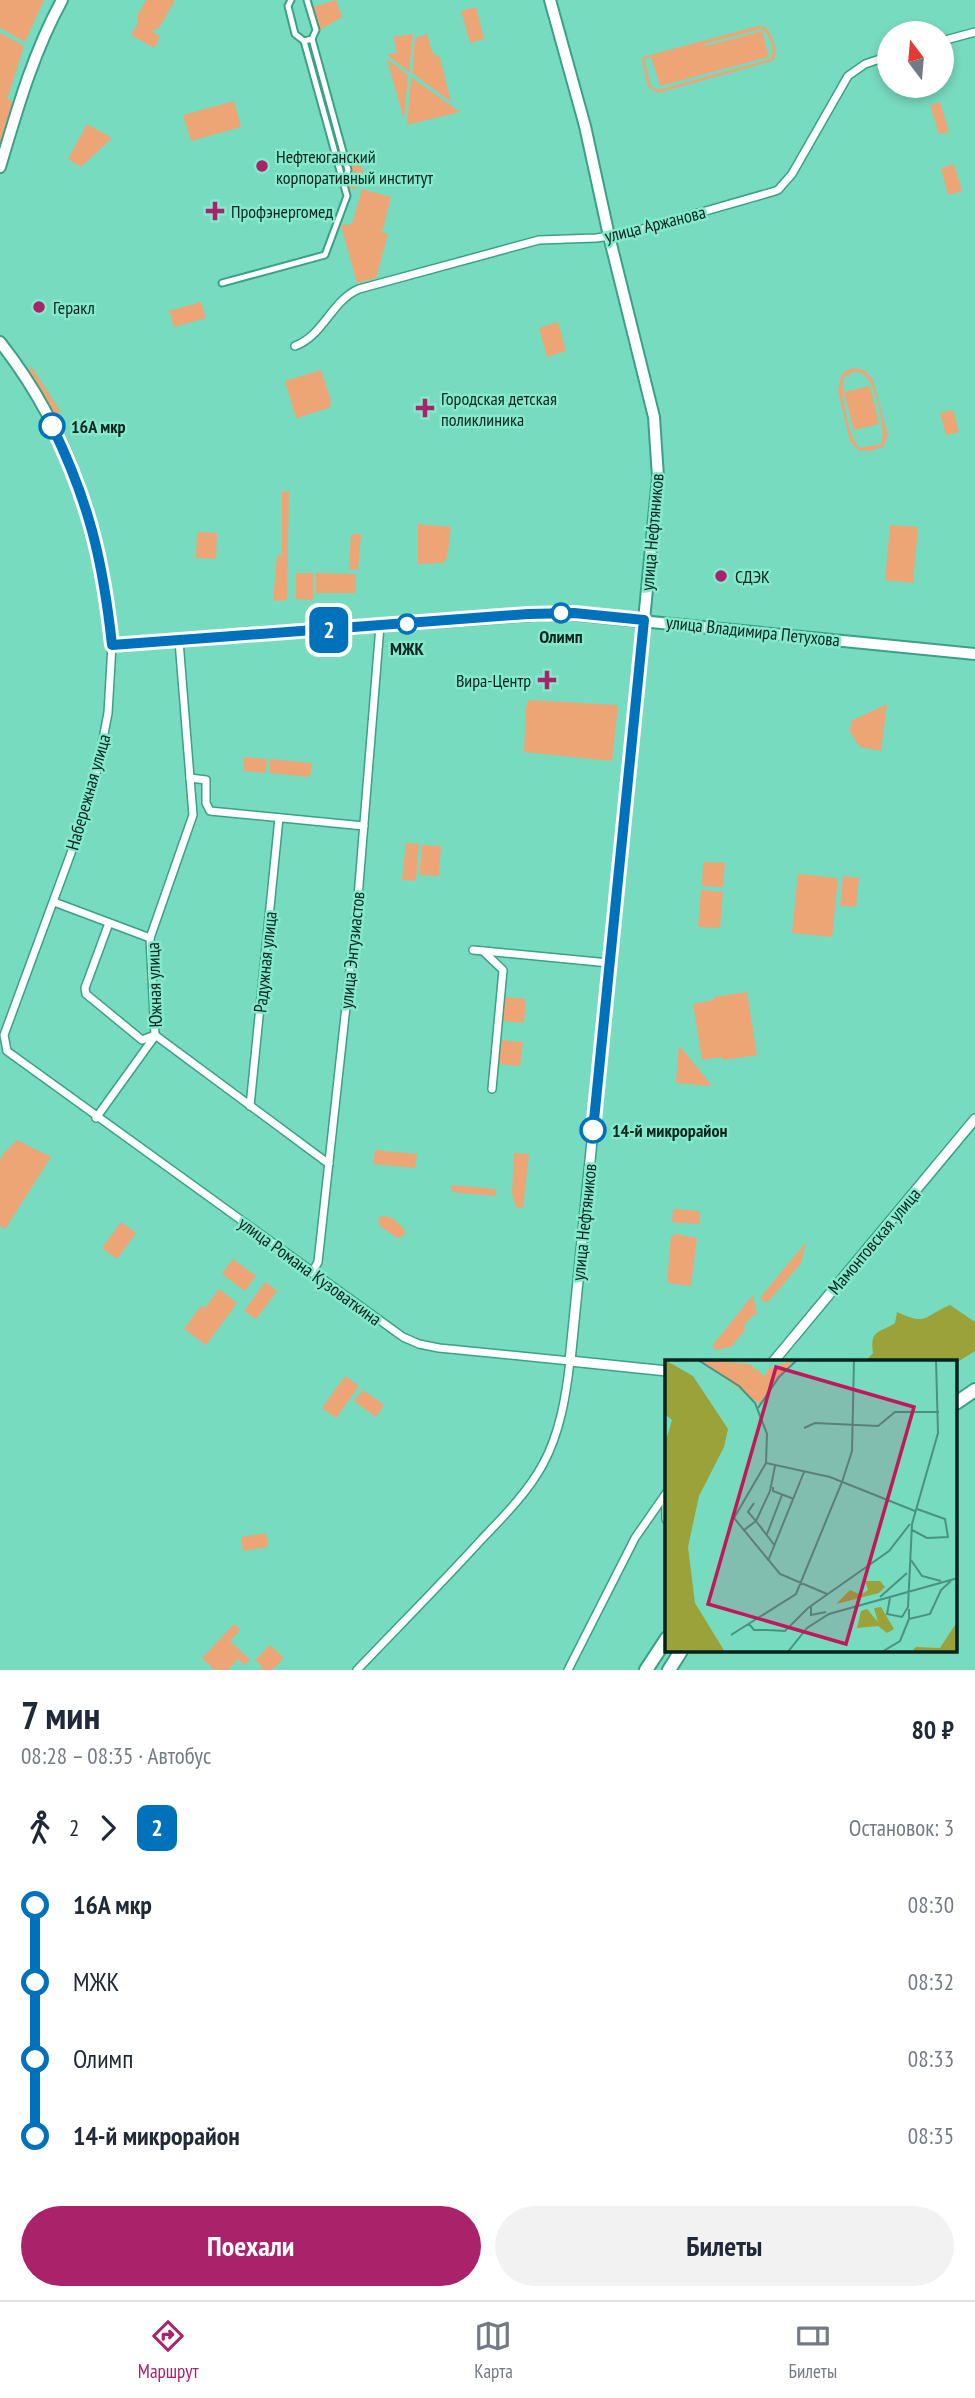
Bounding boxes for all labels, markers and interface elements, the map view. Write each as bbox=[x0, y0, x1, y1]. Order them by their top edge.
north arrow bbox=[877, 21, 954, 98]
map controls bbox=[877, 21, 954, 98]
place label: Нефтеюганский корпоративный институт bbox=[276, 145, 433, 189]
marker: Нефтеюганский корпоративный институт bbox=[254, 158, 270, 174]
place label: Профэнергомед bbox=[231, 200, 333, 223]
street label: улица Аржанова bbox=[602, 200, 708, 248]
marker: Профэнергомед bbox=[205, 201, 225, 221]
place label: Геракл bbox=[53, 296, 95, 319]
marker: Геракл bbox=[31, 299, 47, 315]
place label: Городская детская поликлиника bbox=[441, 387, 557, 431]
marker: Городская детская поликлиника bbox=[415, 398, 435, 418]
marker: 16А мкр bbox=[39, 413, 65, 439]
place label: 16А мкр bbox=[71, 415, 126, 438]
street label: улица Нефтяников bbox=[635, 472, 669, 592]
place label: СДЭК bbox=[735, 565, 770, 588]
marker: СДЭК bbox=[713, 568, 729, 584]
marker: Олимп bbox=[551, 603, 571, 623]
line badge: 2 bbox=[306, 607, 352, 653]
street label: улица Владимира Петухова bbox=[665, 610, 841, 652]
text: 2 bbox=[323, 614, 335, 645]
marker: МЖК bbox=[397, 614, 417, 634]
place label: Олимп bbox=[539, 625, 583, 648]
place label: МЖК bbox=[390, 637, 425, 660]
place label: Вира-Центр bbox=[456, 669, 531, 692]
marker: Вира-Центр bbox=[537, 670, 557, 690]
street label: Набережная улица bbox=[60, 731, 116, 853]
street label: улица Энтузиастов bbox=[334, 890, 370, 1010]
street label: Радужная улица bbox=[248, 910, 282, 1014]
street label: Южная улица bbox=[141, 942, 167, 1028]
marker: 14-й микрорайон bbox=[580, 1117, 606, 1143]
place label: 14-й микрорайон bbox=[612, 1119, 727, 1142]
street label: улица Нефтяников bbox=[566, 1162, 602, 1282]
street label: Мамонтовская улица bbox=[823, 1183, 925, 1299]
street label: улица Романа Кузоваткина bbox=[234, 1211, 386, 1331]
inset map bbox=[665, 1360, 958, 1652]
text: 7 мин bbox=[21, 1690, 100, 1739]
text: 80 ₽ bbox=[911, 1713, 954, 1746]
text: 08:28 – 08:35 · Автобус bbox=[21, 1741, 211, 1770]
icon: walk bbox=[21, 1809, 59, 1847]
icon: forward bbox=[89, 1809, 127, 1847]
text: 2 bbox=[151, 1812, 163, 1843]
text: 2 bbox=[69, 1813, 79, 1842]
text: Остановок: 3 bbox=[849, 1813, 954, 1842]
text: 16А мкр bbox=[73, 1888, 152, 1921]
text: 08:30 bbox=[908, 1890, 954, 1919]
text: МЖК bbox=[73, 1965, 119, 1998]
text: 08:32 bbox=[908, 1967, 954, 1996]
text: Олимп bbox=[73, 2042, 133, 2075]
text: 08:33 bbox=[908, 2044, 954, 2073]
text: 14-й микрорайон bbox=[73, 2119, 240, 2152]
text: 08:35 bbox=[908, 2121, 954, 2150]
button: Поехали bbox=[21, 2206, 481, 2286]
button: Билеты bbox=[495, 2206, 954, 2286]
tab: Маршрут bbox=[138, 2317, 198, 2383]
tab: Карта bbox=[474, 2317, 513, 2383]
tab: Билеты bbox=[788, 2317, 837, 2383]

